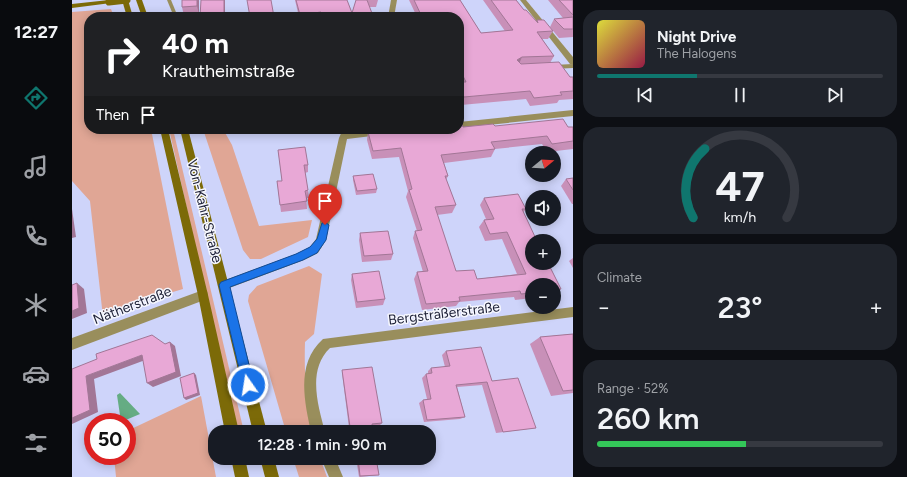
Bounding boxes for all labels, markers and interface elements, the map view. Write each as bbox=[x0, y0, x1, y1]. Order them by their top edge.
text: 12:27 bbox=[14, 21, 58, 43]
text: 40 m bbox=[162, 26, 229, 60]
icon: right bbox=[96, 28, 148, 80]
text: Night Drive bbox=[657, 28, 736, 46]
text: The Halogens bbox=[657, 46, 737, 61]
text: Krautheimstraße bbox=[162, 60, 295, 82]
icon: directions bbox=[22, 84, 50, 112]
icon: previous bbox=[634, 84, 656, 106]
icon: pause bbox=[729, 84, 751, 106]
icon: next bbox=[824, 84, 846, 106]
icon: arrive bbox=[137, 104, 159, 126]
text: Then bbox=[96, 106, 129, 124]
north arrow bbox=[525, 146, 561, 182]
map controls bbox=[525, 146, 561, 314]
icon: music bbox=[22, 153, 50, 181]
street label: Von-Kahr-Straße bbox=[183, 158, 226, 265]
text: 47 bbox=[715, 161, 765, 211]
pin bbox=[308, 184, 342, 225]
icon: arrive bbox=[314, 190, 336, 212]
button: sound bbox=[525, 190, 561, 226]
text: km/h bbox=[724, 208, 756, 226]
icon: phone bbox=[22, 222, 50, 250]
button: + bbox=[525, 234, 561, 270]
text: Climate bbox=[597, 270, 642, 285]
button: − bbox=[525, 278, 561, 314]
street label: Nätherstraße bbox=[91, 283, 174, 328]
text: 23° bbox=[718, 289, 762, 326]
icon: climate bbox=[22, 291, 50, 319]
text: − bbox=[597, 294, 611, 321]
text: + bbox=[869, 294, 883, 321]
street label: Bergsträßerstraße bbox=[387, 298, 501, 329]
icon: car bbox=[22, 360, 50, 388]
position arrow bbox=[227, 364, 269, 406]
text: Range · 52% bbox=[597, 381, 668, 396]
text: 260 km bbox=[597, 400, 699, 437]
speed limit sign: 50 bbox=[84, 413, 136, 465]
icon: filters bbox=[22, 429, 50, 457]
text: 12:28 · 1 min · 90 m bbox=[258, 436, 386, 454]

